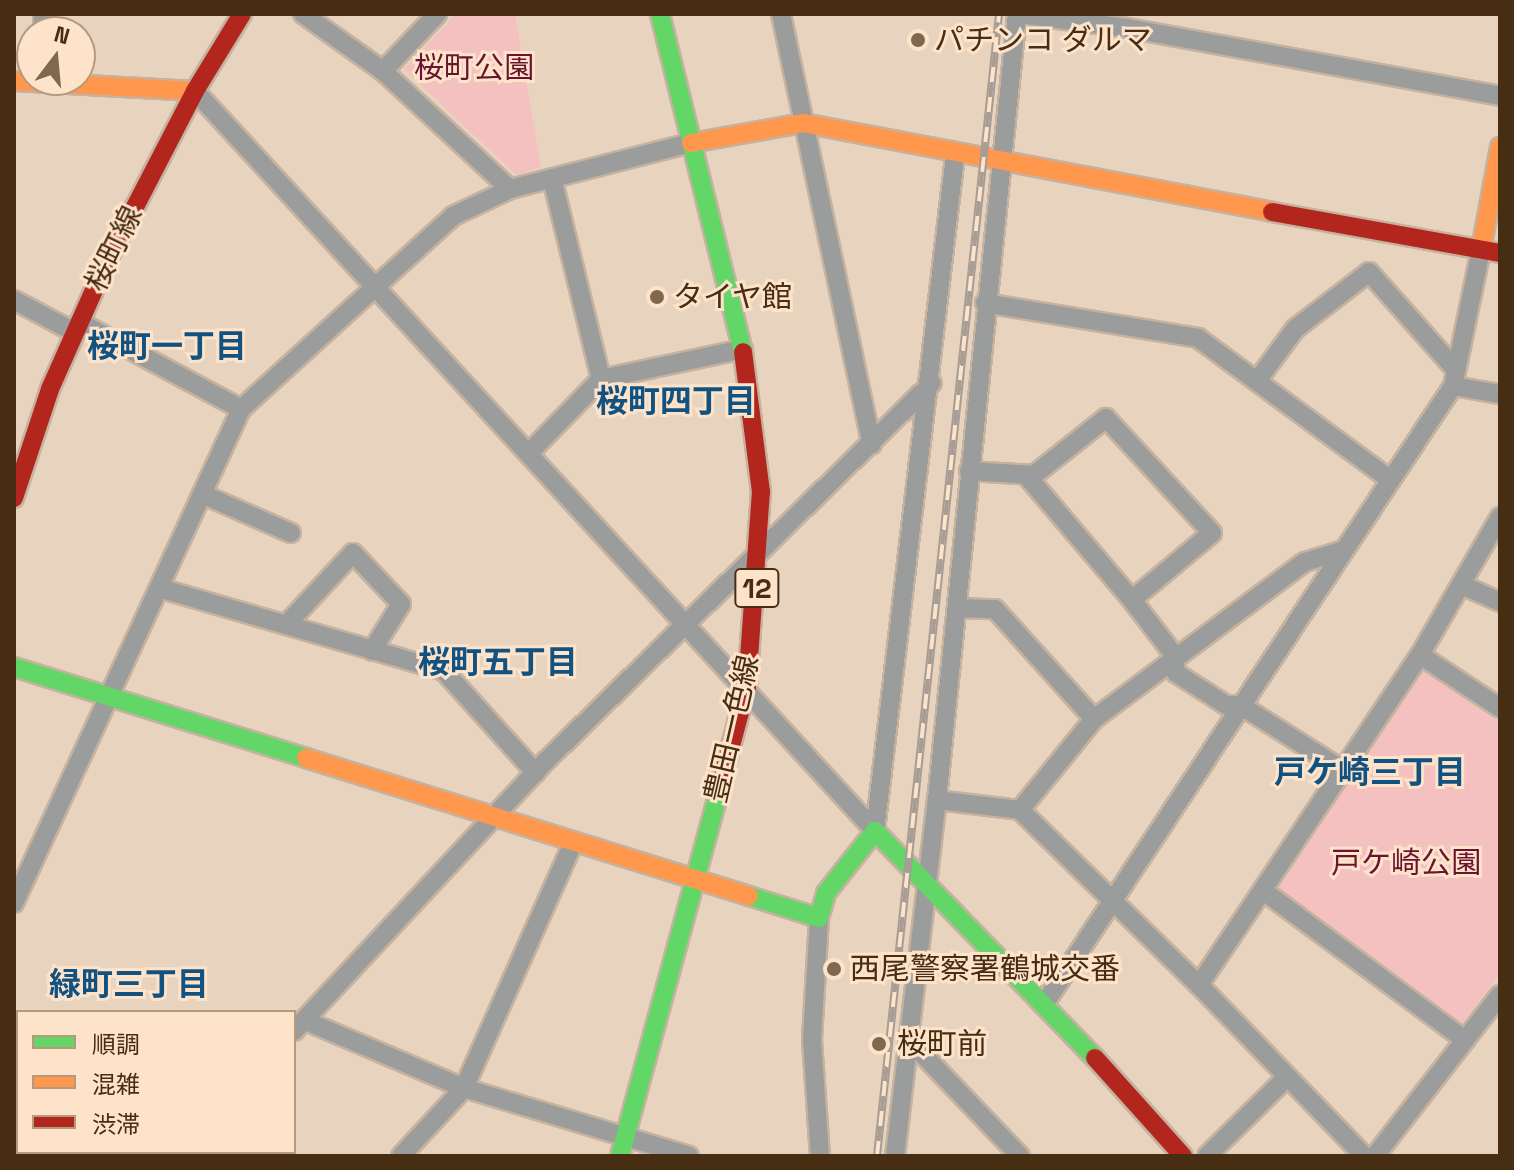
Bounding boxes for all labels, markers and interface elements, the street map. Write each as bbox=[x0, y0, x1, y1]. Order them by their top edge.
north arrow bbox=[16, 16, 96, 96]
text: N bbox=[51, 19, 73, 50]
place label: パチンコ ダルマ bbox=[934, 22, 1152, 58]
marker: パチンコ ダルマ bbox=[909, 31, 927, 49]
park label: 桜町公園 bbox=[414, 50, 534, 86]
street label: 桜町線 bbox=[78, 201, 150, 297]
place label: タイヤ館 bbox=[673, 279, 793, 315]
marker: タイヤ館 bbox=[648, 288, 666, 306]
district label: 桜町一丁目 bbox=[87, 327, 247, 365]
district label: 桜町四丁目 bbox=[596, 382, 756, 420]
road number: 12 bbox=[733, 564, 781, 612]
district label: 桜町五丁目 bbox=[418, 643, 578, 681]
street label: 豊田一色線 bbox=[698, 652, 766, 806]
district label: 戸ケ崎三丁目 bbox=[1274, 753, 1466, 791]
park label: 戸ケ崎公園 bbox=[1331, 845, 1481, 881]
place label: 西尾警察署鶴城交番 bbox=[850, 951, 1120, 987]
marker: 西尾警察署鶴城交番 bbox=[825, 960, 843, 978]
district label: 緑町三丁目 bbox=[49, 965, 209, 1003]
legend bbox=[16, 1010, 296, 1154]
place label: 桜町前 bbox=[897, 1026, 987, 1062]
text: 順調 bbox=[92, 1029, 140, 1060]
marker: 桜町前 bbox=[868, 1033, 890, 1055]
text: 混雑 bbox=[92, 1069, 140, 1100]
text: 渋滞 bbox=[92, 1109, 140, 1140]

